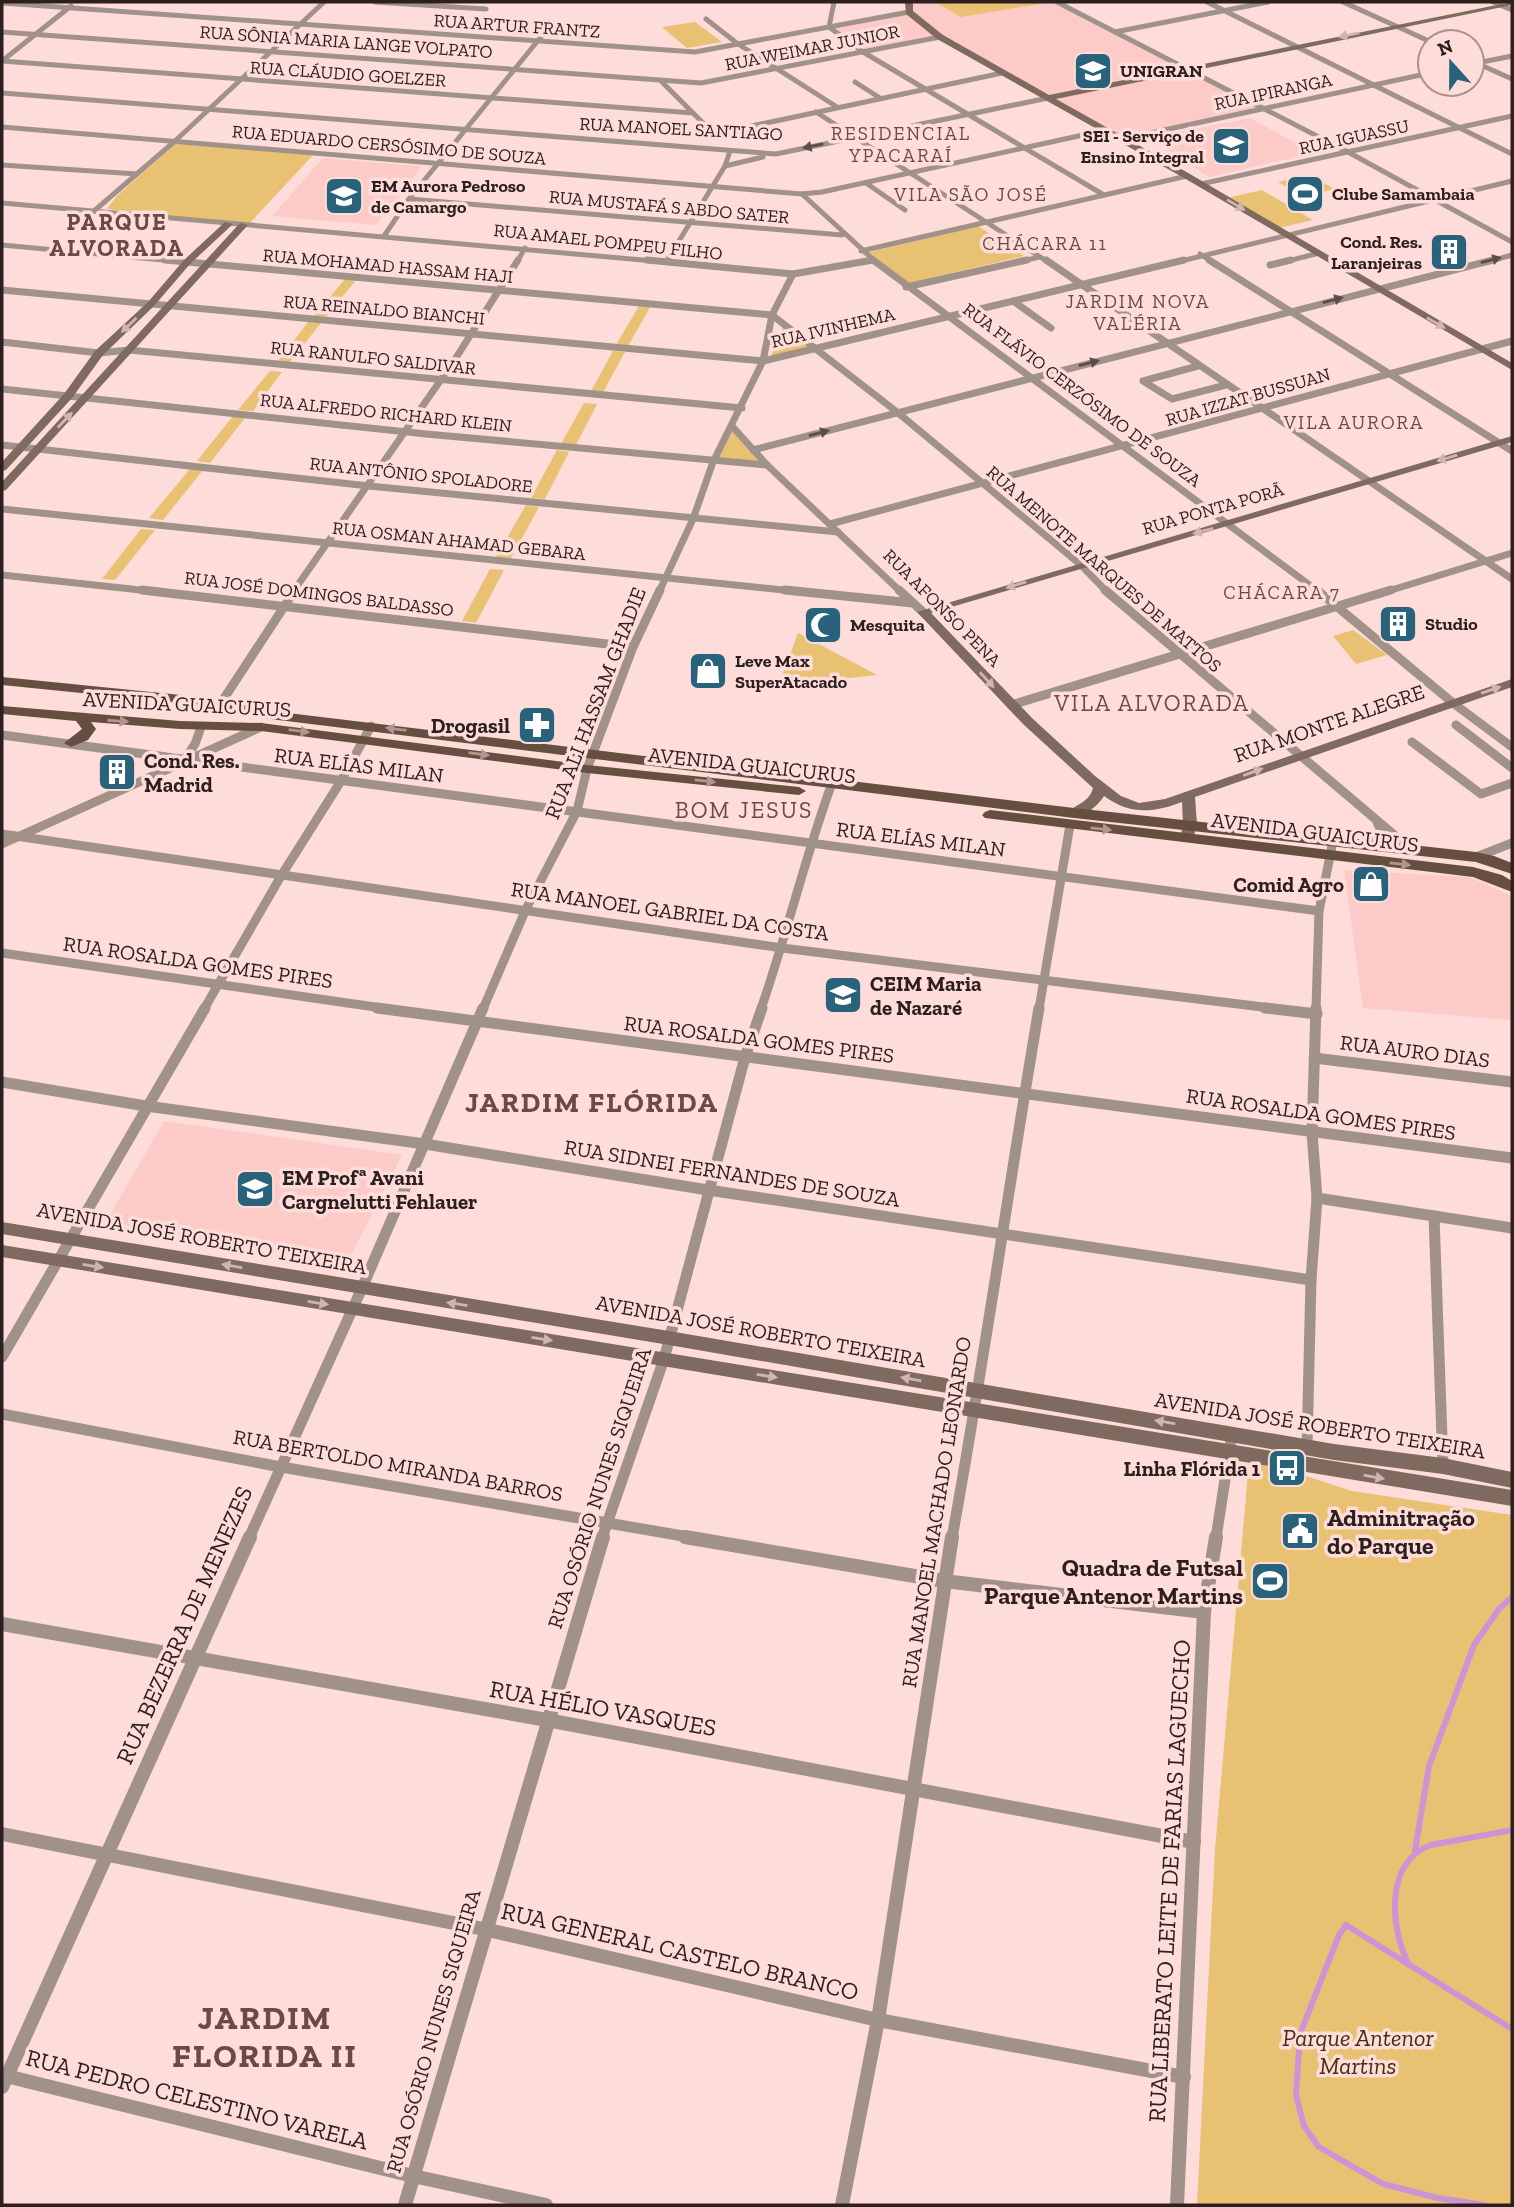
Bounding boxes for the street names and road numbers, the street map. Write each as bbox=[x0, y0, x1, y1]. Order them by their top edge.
street label: RUA ARTUR FRANTZ bbox=[433, 9, 601, 43]
street label: RUA WEIMAR JUNIOR bbox=[723, 20, 901, 76]
street label: RUA SÔNIA MARIA LANGE VOLPATO bbox=[199, 21, 493, 63]
street label: RUA CLÁUDIO GOELZER bbox=[249, 56, 447, 92]
street label: RUA IPIRANGA bbox=[1212, 69, 1334, 115]
street label: RUA MANOEL SANTIAGO bbox=[579, 113, 783, 145]
street label: RUA IGUASSU bbox=[1297, 115, 1411, 159]
street label: RUA EDUARDO CERSÓSIMO DE SOUZA bbox=[231, 120, 547, 170]
street label: RUA MUSTAFÁ S ABDO SATER bbox=[548, 186, 790, 228]
street label: RUA AMAEL POMPEU FILHO bbox=[493, 219, 723, 265]
street label: RUA MOHAMAD HASSAM HAJI bbox=[262, 244, 514, 288]
street label: RUA REINALDO BIANCHI bbox=[282, 290, 486, 330]
street label: RUA FLÁVIO CERZÓSIMO DE SOUZA bbox=[959, 298, 1206, 492]
street label: RUA IVINHEMA bbox=[769, 303, 897, 353]
street label: RUA RANULFO SALDIVAR bbox=[269, 336, 477, 380]
street label: RUA IZZAT BUSSUAN bbox=[1163, 363, 1333, 431]
street label: RUA ALFREDO RICHARD KLEIN bbox=[259, 389, 513, 437]
street label: RUA ANTÔNIO SPOLADORE bbox=[308, 452, 534, 498]
street label: RUA MENOTE MARQUES DE MATTOS bbox=[982, 461, 1226, 677]
street label: RUA PONTA PORÃ bbox=[1140, 478, 1287, 540]
street label: RUA OSMAN AHAMAD GEBARA bbox=[331, 517, 587, 565]
street label: RUA AFONSO PENA bbox=[878, 544, 1006, 672]
street label: RUA JOSÉ DOMINGOS BALDASSO bbox=[183, 567, 455, 621]
street label: RUA ALI HASSAM GHADIE bbox=[539, 583, 651, 823]
street label: RUA MONTE ALEGRE bbox=[1230, 679, 1428, 767]
street label: AVENIDA GUAICURUS bbox=[82, 686, 292, 722]
street label: RUA ELÍAS MILAN bbox=[273, 742, 445, 788]
street label: AVENIDA GUAICURUS bbox=[647, 742, 857, 788]
street label: AVENIDA GUAICURUS bbox=[1210, 807, 1420, 857]
street label: RUA ELÍAS MILAN bbox=[835, 816, 1007, 862]
street label: RUA MANOEL GABRIEL DA COSTA bbox=[509, 876, 831, 946]
street label: RUA ROSALDA GOMES PIRES bbox=[62, 931, 334, 993]
street label: RUA ROSALDA GOMES PIRES bbox=[623, 1010, 895, 1068]
street label: RUA AURO DIAS bbox=[1339, 1029, 1491, 1073]
street label: RUA ROSALDA GOMES PIRES bbox=[1185, 1083, 1457, 1145]
street label: RUA SIDNEI FERNANDES DE SOUZA bbox=[563, 1134, 902, 1212]
street label: AVENIDA JOSÉ ROBERTO TEIXEIRA bbox=[35, 1197, 369, 1279]
street label: AVENIDA JOSÉ ROBERTO TEIXEIRA bbox=[594, 1290, 928, 1372]
street label: RUA MANOEL MACHADO LEONARDO bbox=[896, 1335, 976, 1689]
street label: RUA OSÓRIO NUNES SIQUEIRA bbox=[542, 1344, 656, 1632]
street label: AVENIDA JOSÉ ROBERTO TEIXEIRA bbox=[1153, 1387, 1487, 1464]
street label: RUA BERTOLDO MIRANDA BARROS bbox=[231, 1424, 565, 1506]
street label: RUA BEZERRA DE MENEZES bbox=[109, 1481, 259, 1769]
street label: RUA LIBERATO LEITE DE FARIAS LAGUECHO bbox=[1142, 1639, 1196, 2123]
street label: RUA HÉLIO VASQUES bbox=[487, 1674, 719, 1742]
street label: RUA OSÓRIO NUNES SIQUEIRA bbox=[381, 1886, 486, 2176]
street label: RUA GENERAL CASTELO BRANCO bbox=[498, 1896, 862, 2006]
street label: RUA PEDRO CELESTINO VARELA bbox=[23, 2042, 372, 2156]

